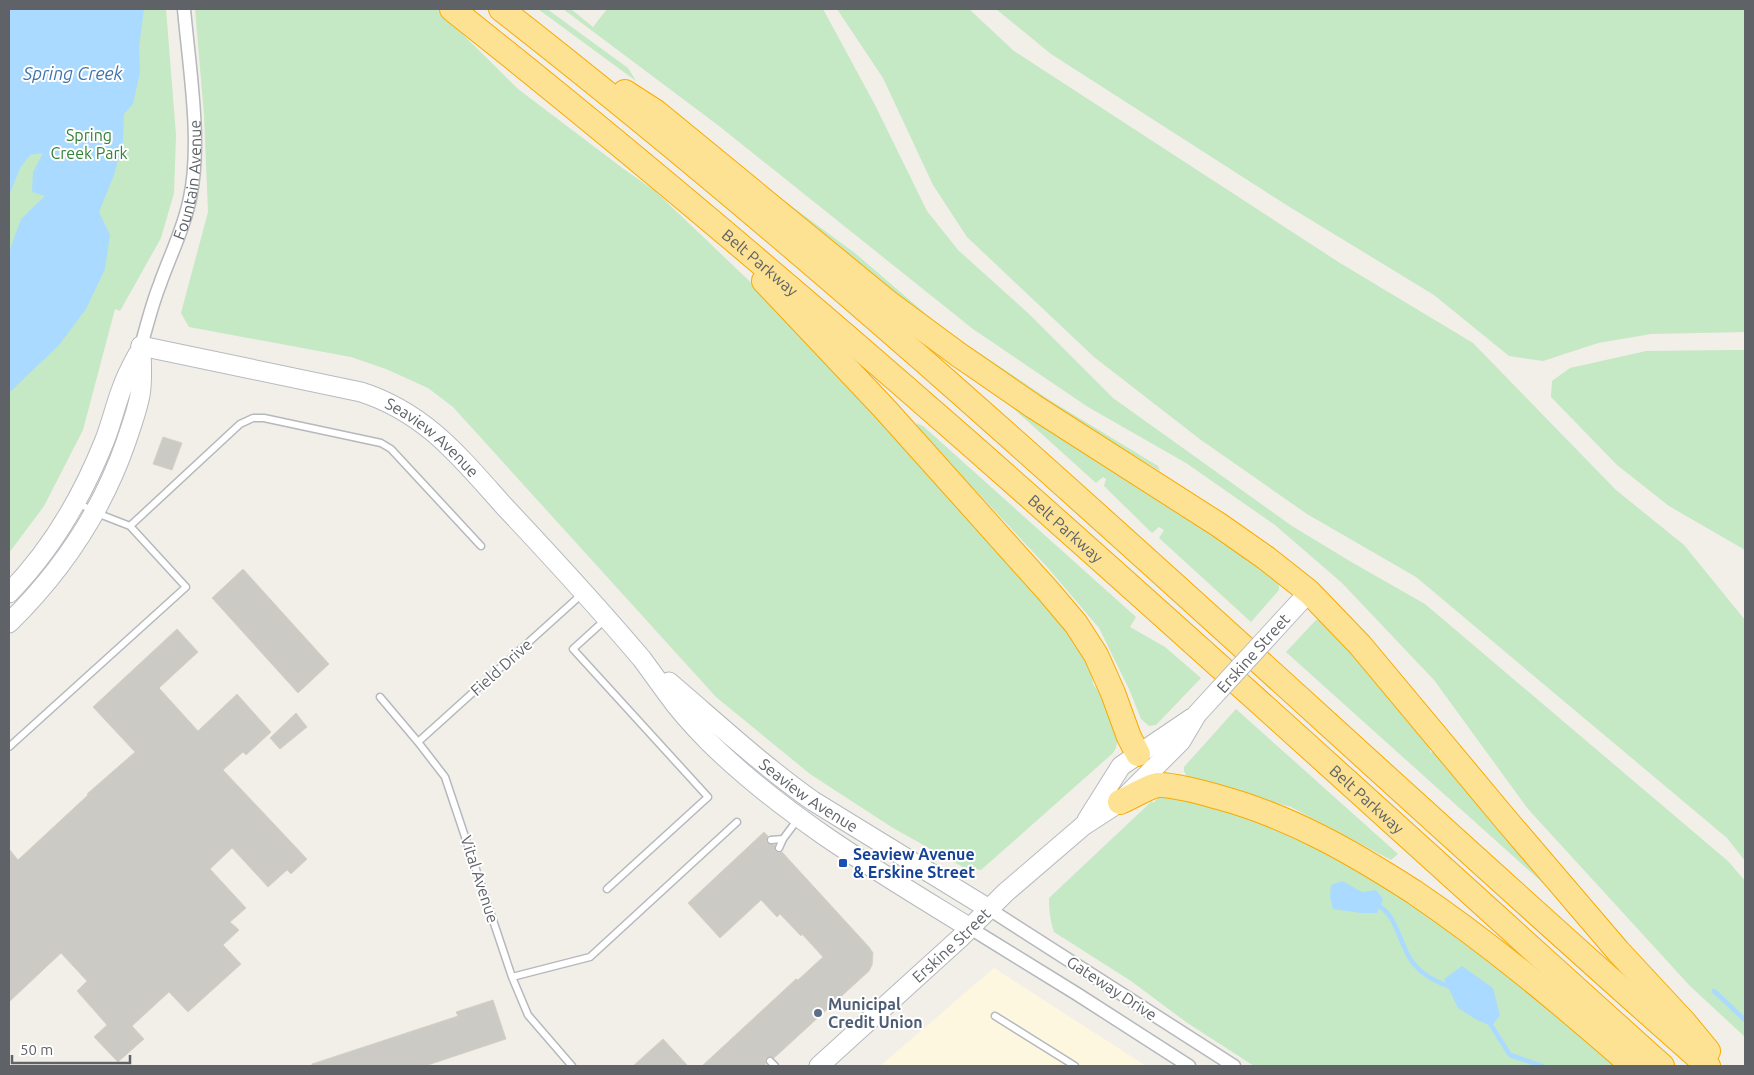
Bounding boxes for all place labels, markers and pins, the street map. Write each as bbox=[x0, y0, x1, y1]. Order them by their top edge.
place label: Seaview Avenue & Erskine Street bbox=[853, 845, 975, 881]
marker: Seaview Avenue & Erskine Street bbox=[837, 857, 849, 869]
place label: Municipal Credit Union bbox=[828, 995, 923, 1031]
marker: Municipal Credit Union bbox=[812, 1007, 824, 1019]

